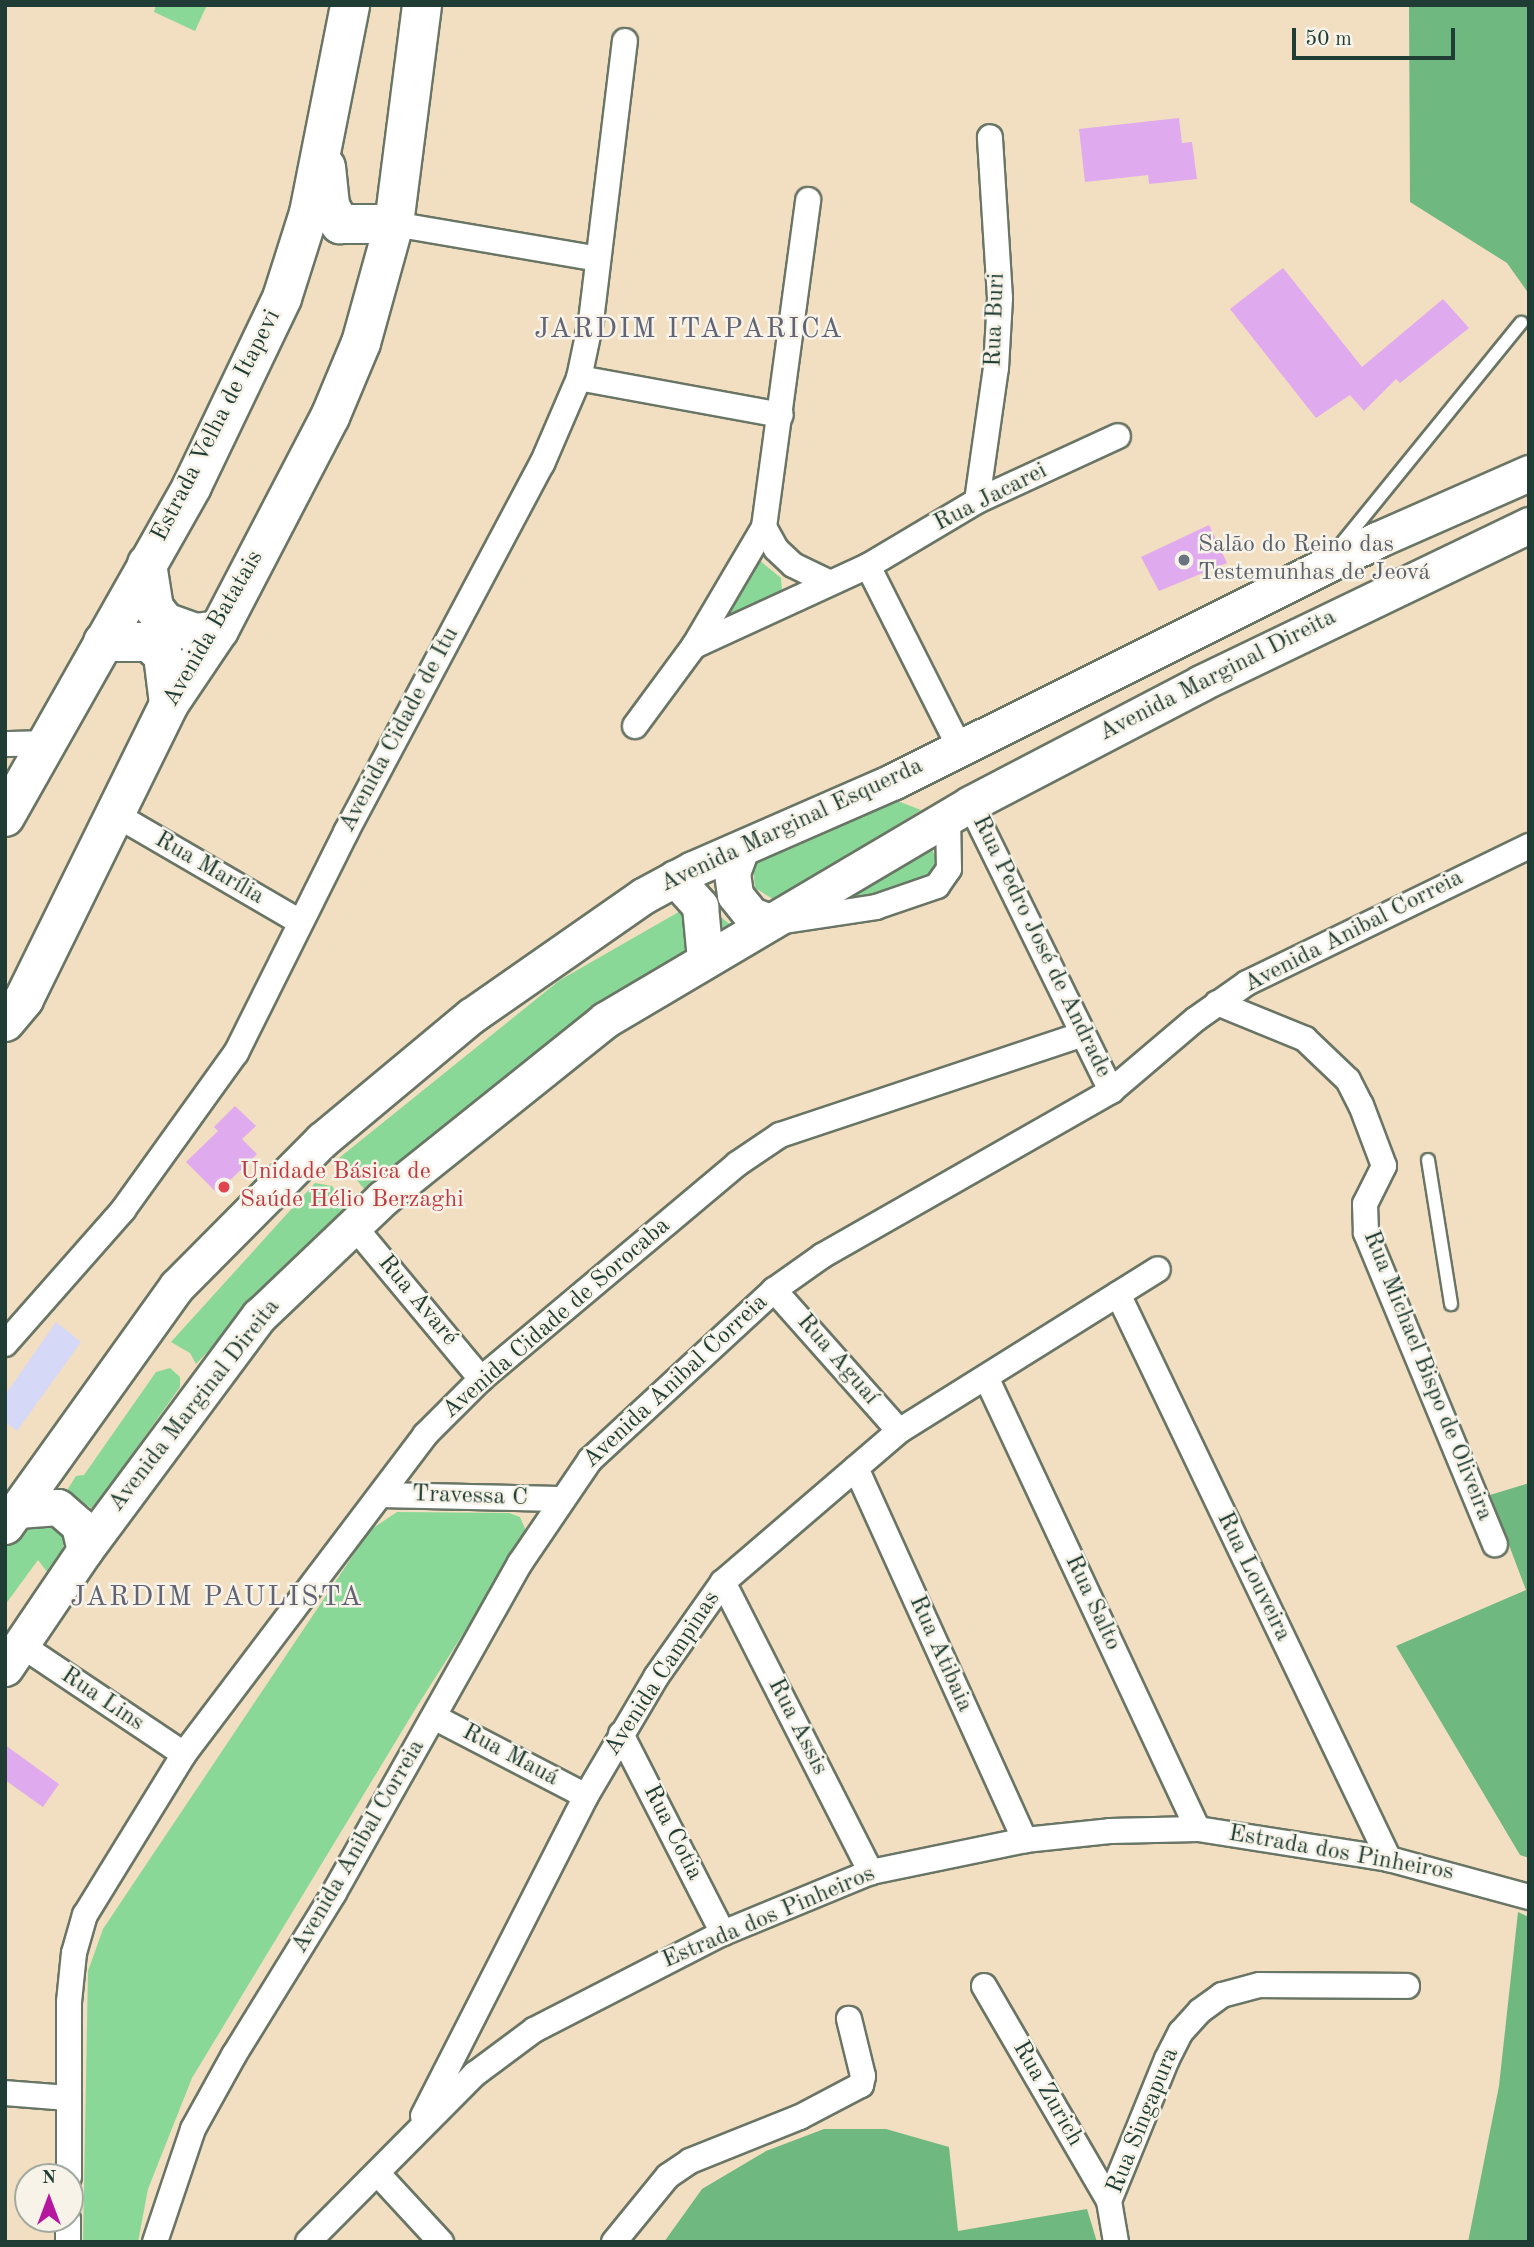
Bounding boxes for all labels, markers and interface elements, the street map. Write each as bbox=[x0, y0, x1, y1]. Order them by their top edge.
scale bar bbox=[1296, 14, 1459, 58]
text: 50 m bbox=[1305, 29, 1352, 50]
street label: Rua Buri bbox=[980, 272, 1012, 368]
street label: Estrada Velha de Itapevi bbox=[146, 305, 288, 547]
district label: JARDIM ITAPARICA bbox=[536, 313, 842, 347]
street label: Rua Jacarei bbox=[930, 457, 1052, 539]
place label: Salão do Reino das Testemunhas de Jeová bbox=[1198, 532, 1430, 588]
street label: Avenida Batatais bbox=[158, 546, 270, 712]
marker: Salão do Reino das Testemunhas de Jeová bbox=[1176, 552, 1192, 568]
street label: Avenida Marginal Direita bbox=[1095, 604, 1341, 748]
street label: Avenida Cidade de Itu bbox=[334, 623, 466, 837]
street label: Avenida Marginal Esquerda bbox=[656, 752, 928, 900]
street label: Rua Pedro José de Andrade bbox=[965, 811, 1117, 1083]
street label: Rua Marília bbox=[149, 826, 269, 912]
street label: Avenida Anibal Correia bbox=[1240, 864, 1468, 1000]
place label: Unidade Básica de Saúde Hélio Berzaghi bbox=[240, 1159, 464, 1215]
marker: Unidade Básica de Saúde Hélio Berzaghi bbox=[214, 1177, 234, 1197]
street label: Avenida Cidade de Sorocaba bbox=[437, 1212, 677, 1426]
street label: Rua Michael Bispo de Oliveira bbox=[1356, 1227, 1498, 1525]
street label: Rua Avaré bbox=[371, 1250, 463, 1352]
street label: Avenida Anibal Correia bbox=[578, 1289, 774, 1475]
street label: Avenida Marginal Direita bbox=[103, 1294, 287, 1518]
street label: Rua Aguaí bbox=[790, 1309, 884, 1411]
street label: Travessa C bbox=[411, 1481, 529, 1513]
street label: Rua Louveira bbox=[1209, 1508, 1297, 1646]
street label: Rua Salto bbox=[1057, 1551, 1127, 1655]
district label: JARDIM PAULISTA bbox=[72, 1581, 362, 1615]
street label: Avenida Campinas bbox=[599, 1586, 727, 1762]
street label: Rua Atibaia bbox=[902, 1591, 978, 1717]
street label: Rua Lins bbox=[55, 1662, 149, 1738]
street label: Rua Assis bbox=[760, 1674, 834, 1780]
street label: Rua Mauá bbox=[457, 1719, 563, 1793]
street label: Avenida Anibal Correia bbox=[286, 1735, 432, 1959]
street label: Rua Cotia bbox=[636, 1780, 708, 1886]
street label: Estrada dos Pinheiros bbox=[1226, 1820, 1456, 1888]
street label: Estrada dos Pinheiros bbox=[658, 1860, 880, 1976]
street label: Rua Zurich bbox=[1005, 2036, 1089, 2152]
street label: Rua Singapura bbox=[1102, 2044, 1186, 2198]
north arrow bbox=[14, 2163, 84, 2233]
text: N bbox=[42, 2169, 56, 2188]

